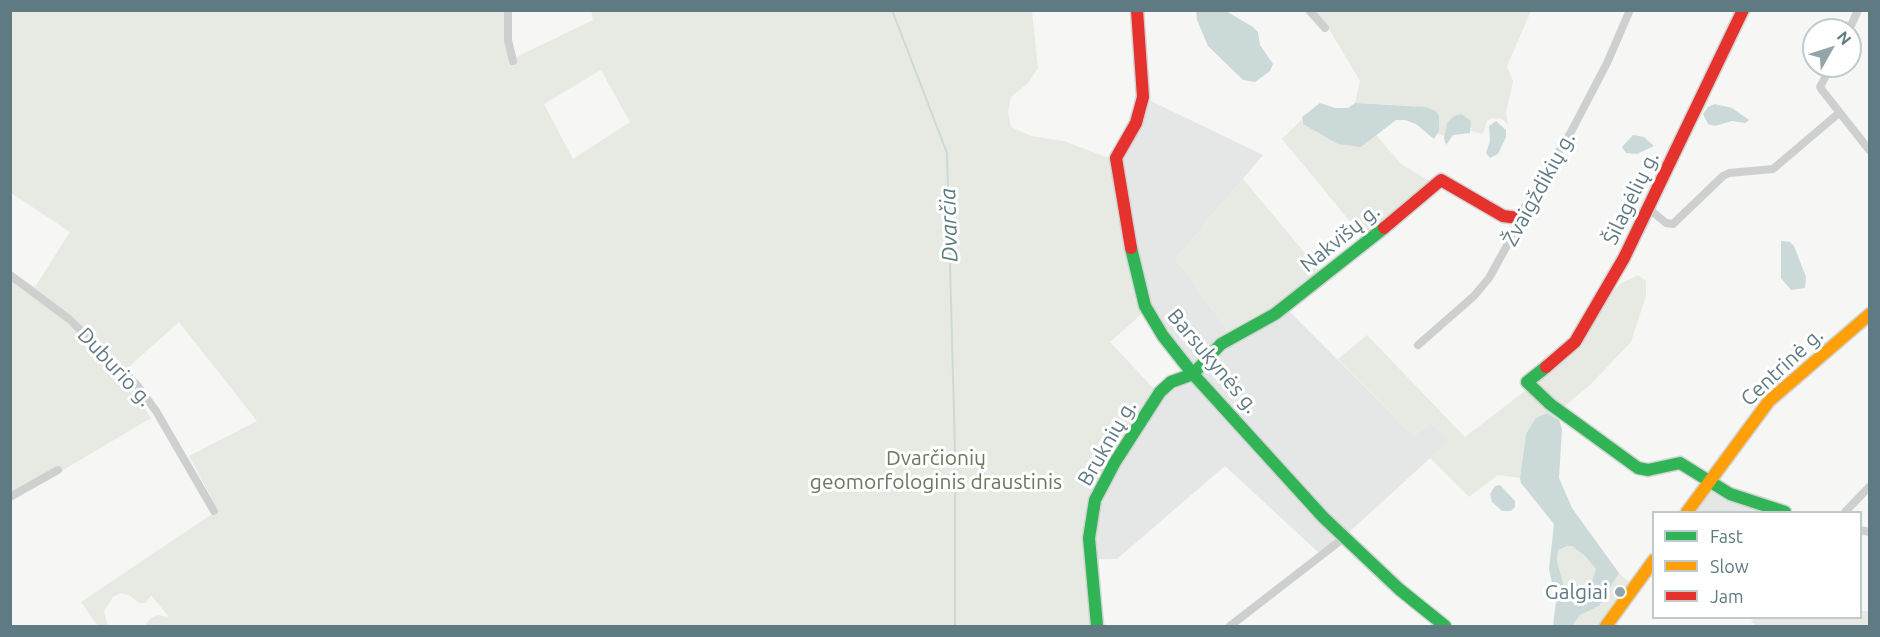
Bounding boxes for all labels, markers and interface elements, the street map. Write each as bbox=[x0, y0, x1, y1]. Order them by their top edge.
north arrow bbox=[1802, 18, 1862, 78]
text: N bbox=[1834, 28, 1855, 48]
street label: Žvaigždikių g. bbox=[1497, 128, 1581, 250]
street label: Šilagėlių g. bbox=[1598, 147, 1664, 249]
water label: Dvarčia bbox=[935, 188, 963, 262]
street label: Nakvišų g. bbox=[1295, 198, 1385, 278]
street label: Barsukynės g. bbox=[1162, 304, 1264, 418]
street label: Duburio g. bbox=[72, 322, 158, 412]
street label: Centrinė g. bbox=[1736, 323, 1828, 411]
street label: Bruknių g. bbox=[1072, 396, 1142, 490]
park label: Dvarčionių geomorfologinis draustinis bbox=[810, 445, 1062, 495]
legend bbox=[1652, 511, 1862, 619]
text: Fast bbox=[1710, 526, 1743, 546]
text: Slow bbox=[1710, 556, 1749, 576]
place label: Galgiai bbox=[1545, 579, 1608, 605]
marker: Galgiai bbox=[1613, 585, 1627, 599]
text: Jam bbox=[1710, 586, 1744, 606]

